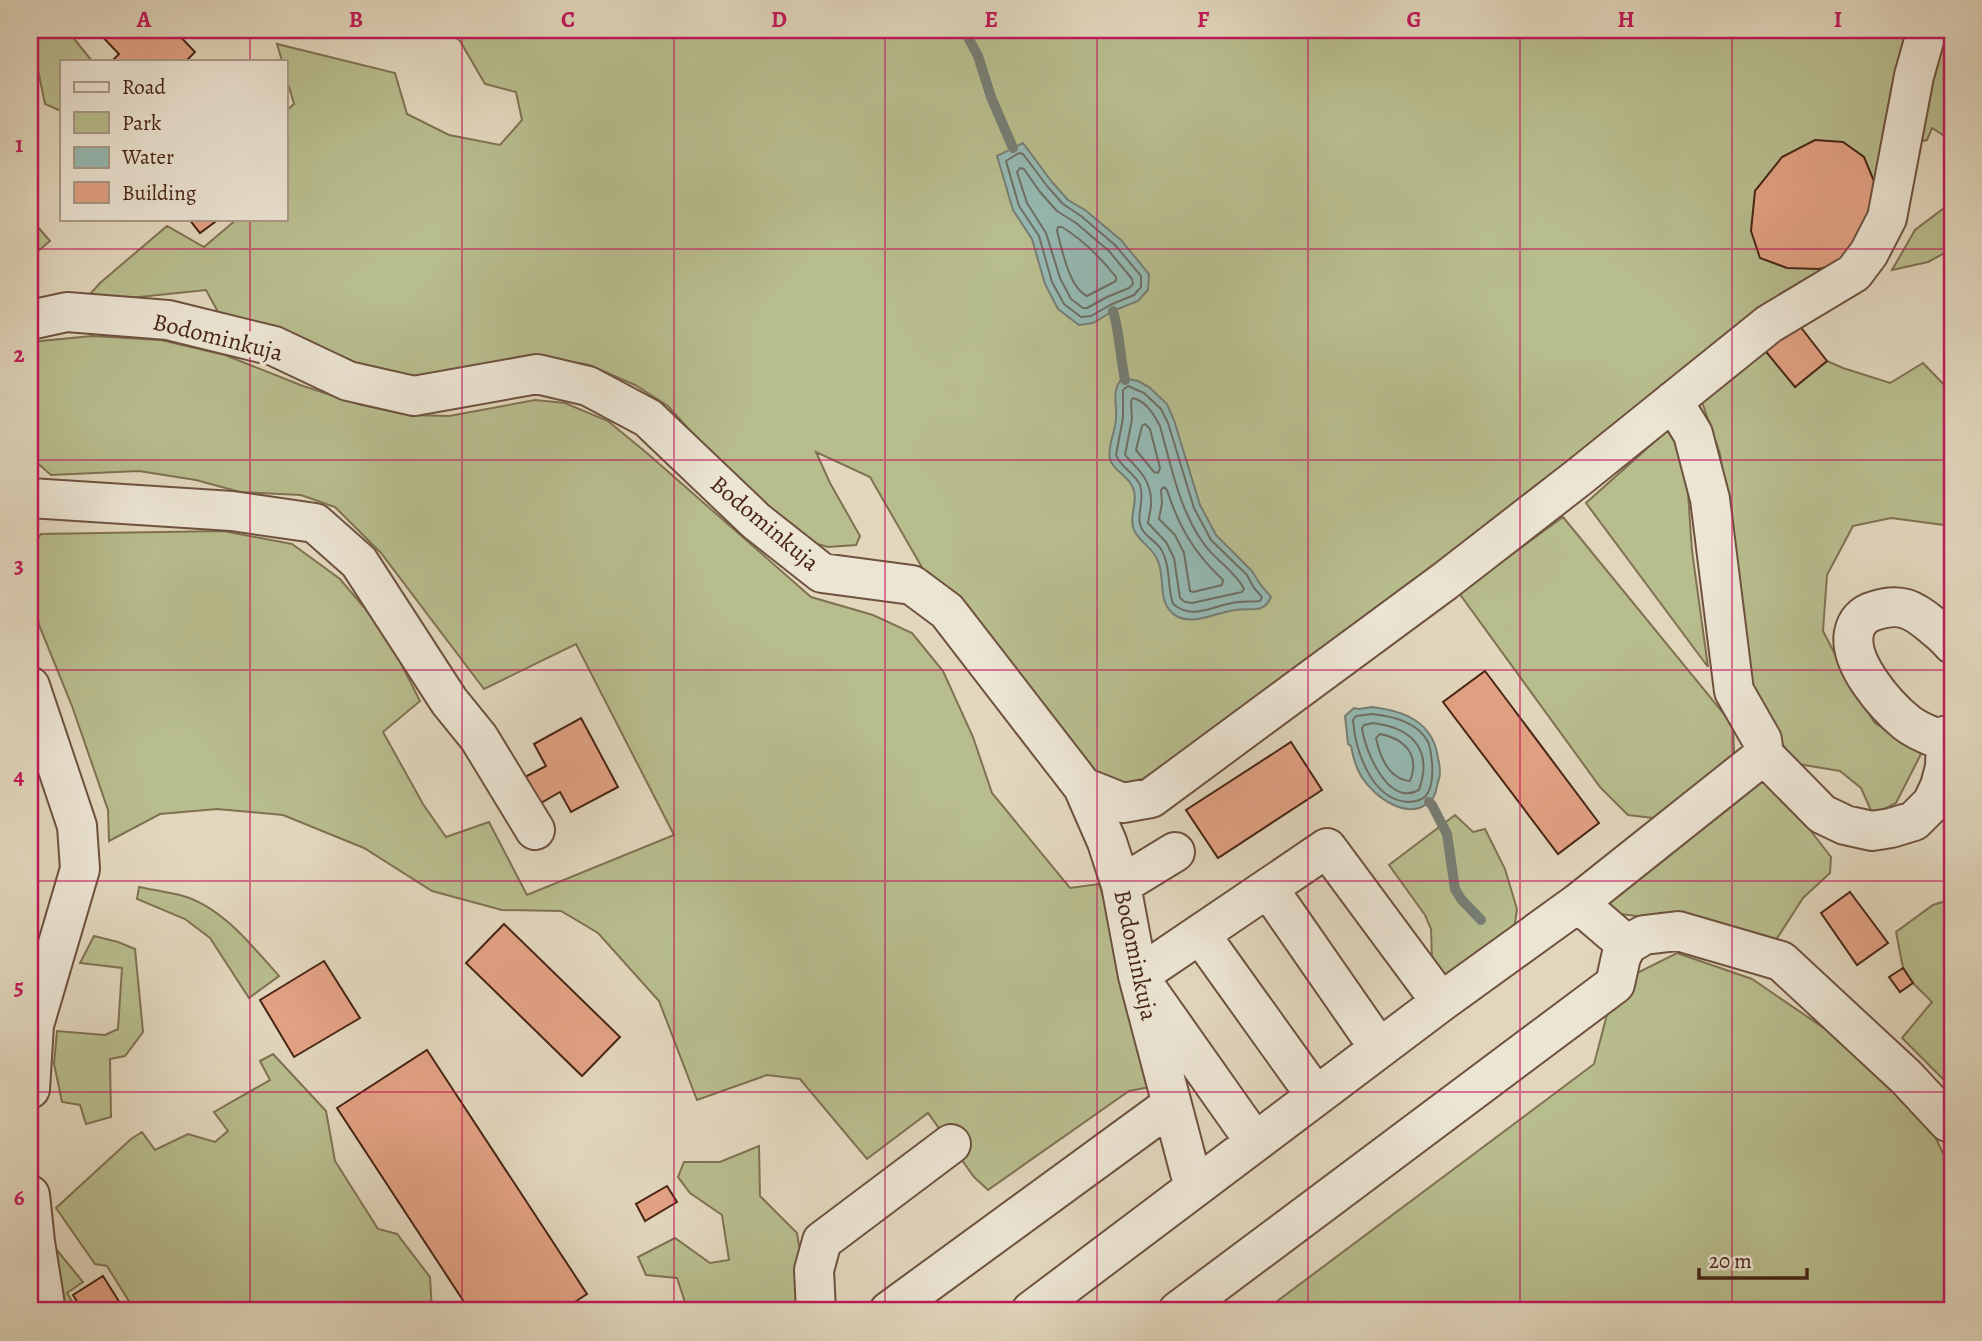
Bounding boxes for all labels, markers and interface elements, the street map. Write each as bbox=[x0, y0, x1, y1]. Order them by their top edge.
text: A bbox=[136, 4, 152, 35]
text: B bbox=[349, 4, 363, 35]
text: C bbox=[561, 4, 575, 35]
text: D bbox=[771, 4, 787, 35]
text: E bbox=[984, 4, 998, 35]
text: F bbox=[1197, 4, 1210, 35]
text: G bbox=[1406, 4, 1422, 35]
text: H bbox=[1617, 4, 1635, 35]
text: I bbox=[1834, 4, 1842, 35]
legend bbox=[60, 60, 287, 220]
text: Road bbox=[122, 73, 166, 101]
text: Park bbox=[122, 109, 162, 137]
text: 1 bbox=[15, 129, 23, 160]
text: Water bbox=[121, 143, 174, 171]
text: Building bbox=[122, 179, 197, 207]
street label: Bodominkuja bbox=[150, 305, 287, 369]
text: 2 bbox=[13, 339, 25, 370]
street label: Bodominkuja bbox=[704, 468, 827, 578]
text: 3 bbox=[14, 550, 24, 581]
text: 4 bbox=[14, 761, 25, 792]
street label: Bodominkuja bbox=[1107, 887, 1166, 1024]
text: 5 bbox=[14, 971, 24, 1002]
text: 6 bbox=[14, 1182, 25, 1213]
scale bar bbox=[1699, 1236, 1807, 1280]
text: 20 m bbox=[1709, 1247, 1752, 1275]

